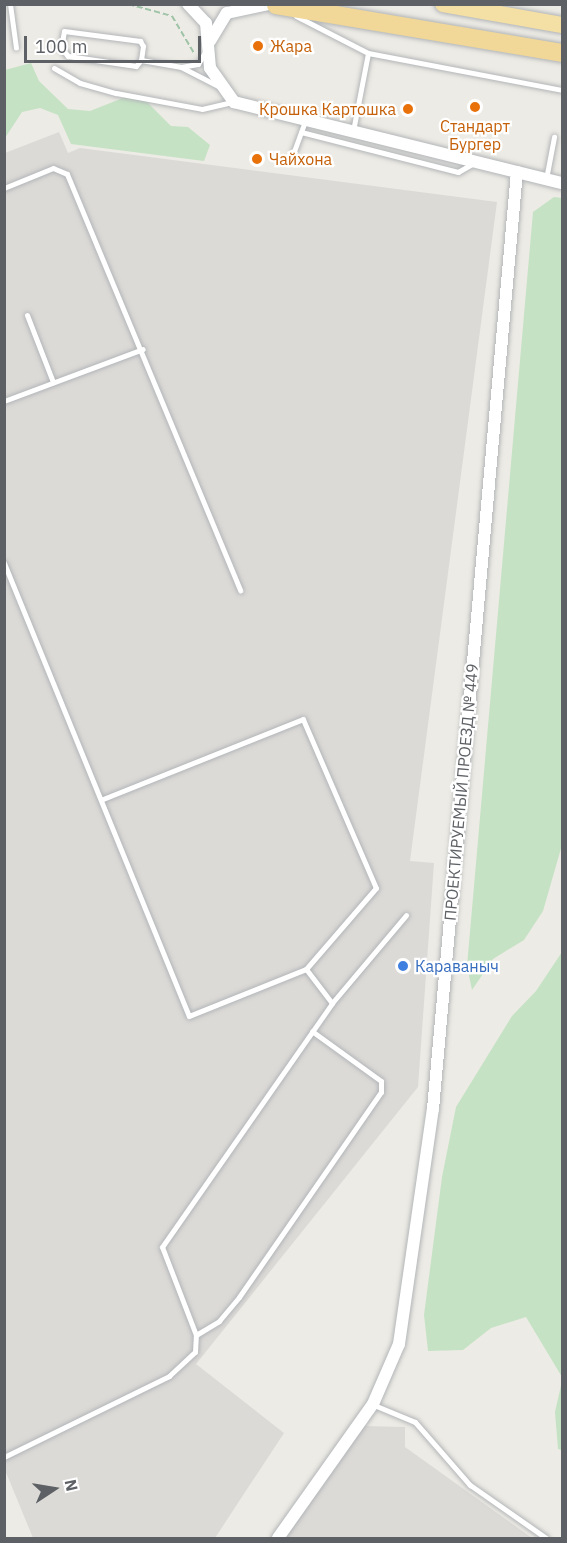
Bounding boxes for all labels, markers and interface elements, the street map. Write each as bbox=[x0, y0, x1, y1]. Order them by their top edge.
scale bar bbox=[27, 24, 204, 62]
text: 100 m bbox=[35, 35, 87, 58]
place label: Жара bbox=[270, 36, 312, 56]
marker: Жара bbox=[251, 39, 265, 53]
place label: Крошка Картошка bbox=[259, 99, 396, 119]
marker: Стандарт Бургер bbox=[468, 100, 482, 114]
marker: Крошка Картошка bbox=[401, 102, 415, 116]
place label: Стандарт Бургер bbox=[440, 116, 510, 154]
place label: Чайхона bbox=[269, 149, 332, 169]
marker: Чайхона bbox=[250, 152, 264, 166]
street label: ПРОЕКТИРУЕМЫЙ ПРОЕЗД № 449 bbox=[440, 663, 482, 921]
place label: Караваныч bbox=[415, 956, 499, 976]
marker: Караваныч bbox=[396, 959, 410, 973]
north arrow bbox=[24, 1459, 84, 1519]
text: N bbox=[61, 1478, 83, 1493]

